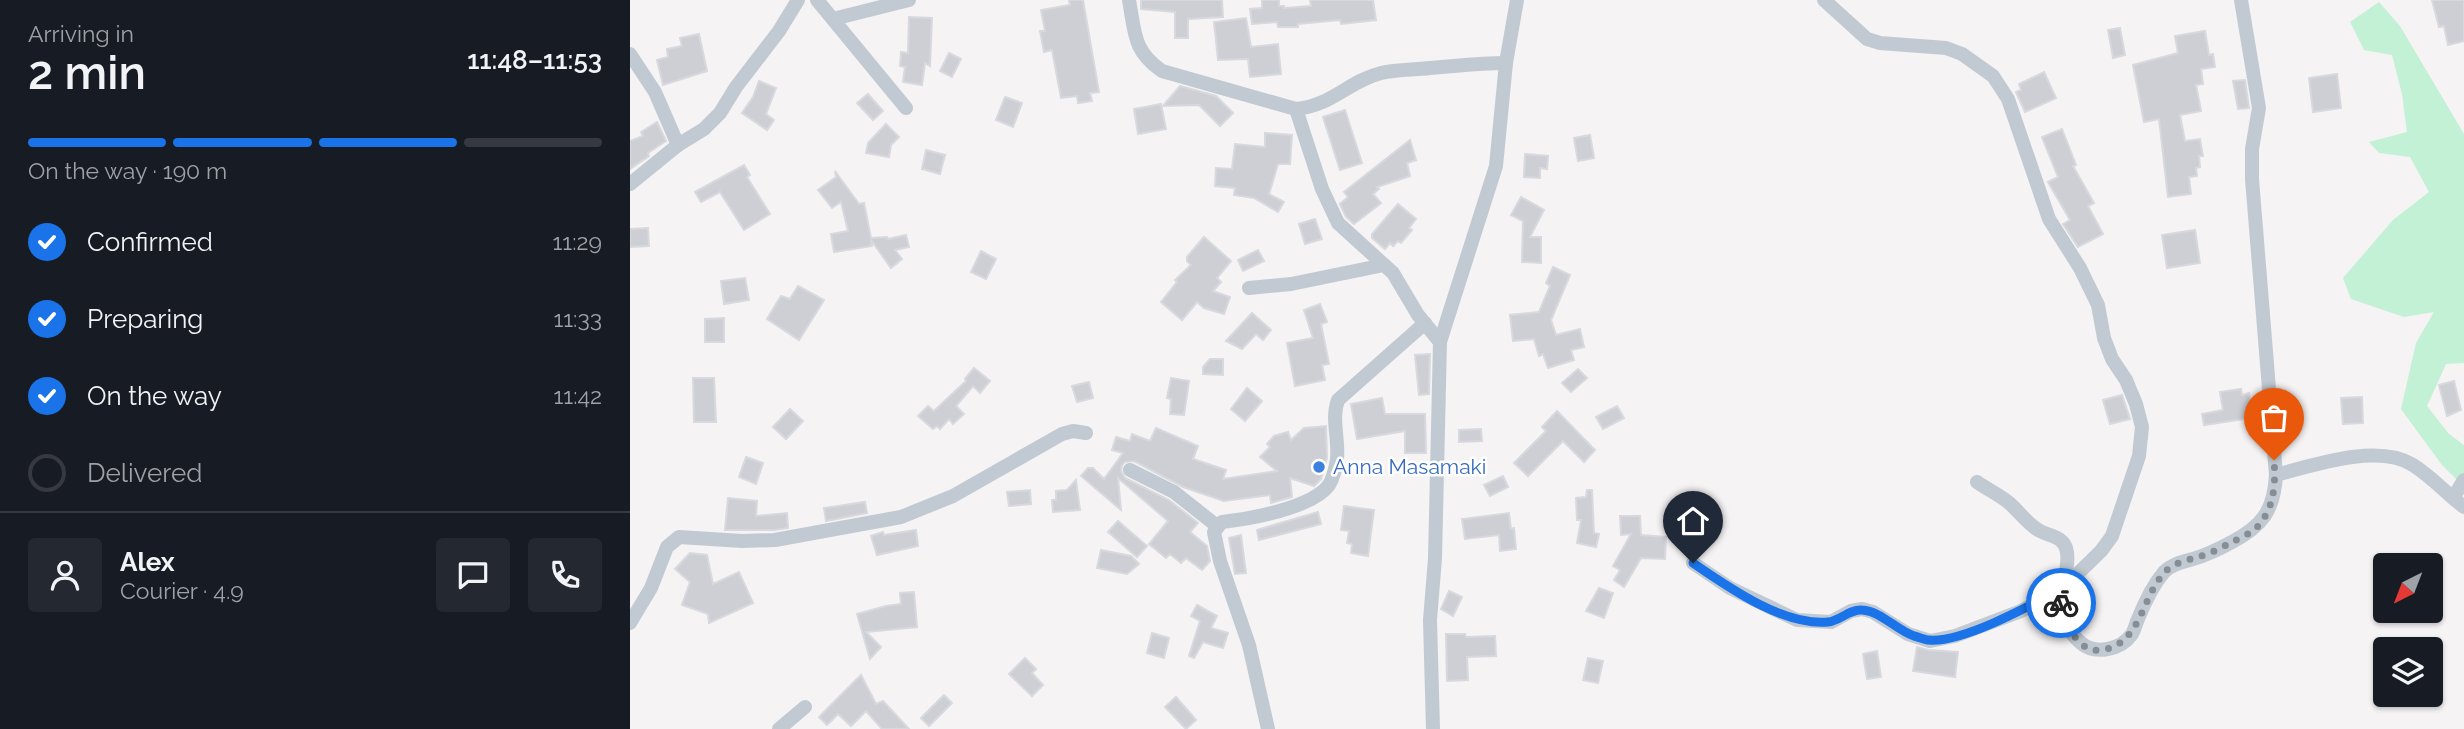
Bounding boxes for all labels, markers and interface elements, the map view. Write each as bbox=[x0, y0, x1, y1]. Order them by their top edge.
text: Arriving in bbox=[28, 20, 134, 47]
text: 11:48–11:53 bbox=[467, 45, 602, 75]
text: 2 min bbox=[28, 46, 146, 100]
text: On the way · 190 m bbox=[28, 157, 227, 184]
icon: check bbox=[28, 223, 66, 261]
text: Confirmed bbox=[87, 227, 213, 257]
text: 11:29 bbox=[553, 228, 602, 255]
icon: check bbox=[28, 300, 66, 338]
text: Preparing bbox=[87, 304, 203, 334]
text: 11:33 bbox=[553, 305, 602, 332]
icon: check bbox=[28, 377, 66, 415]
text: On the way bbox=[87, 381, 222, 411]
text: 11:42 bbox=[553, 382, 602, 409]
pin bbox=[2244, 388, 2304, 460]
icon: bag bbox=[2255, 399, 2293, 437]
place label: Anna Masamaki bbox=[1333, 454, 1486, 479]
text: Delivered bbox=[87, 458, 202, 488]
marker: Anna Masamaki bbox=[1311, 459, 1327, 475]
pin bbox=[1663, 491, 1723, 563]
icon: home bbox=[1674, 502, 1712, 540]
button: person bbox=[28, 538, 102, 612]
button: chat bbox=[436, 538, 510, 612]
button: phone bbox=[528, 538, 602, 612]
text: Alex bbox=[120, 547, 175, 577]
north arrow bbox=[2373, 553, 2443, 623]
map controls bbox=[2373, 553, 2443, 707]
courier bbox=[2026, 568, 2096, 638]
text: Courier · 4.9 bbox=[120, 577, 244, 604]
icon: bike bbox=[2042, 584, 2080, 622]
button: layers bbox=[2373, 637, 2443, 707]

